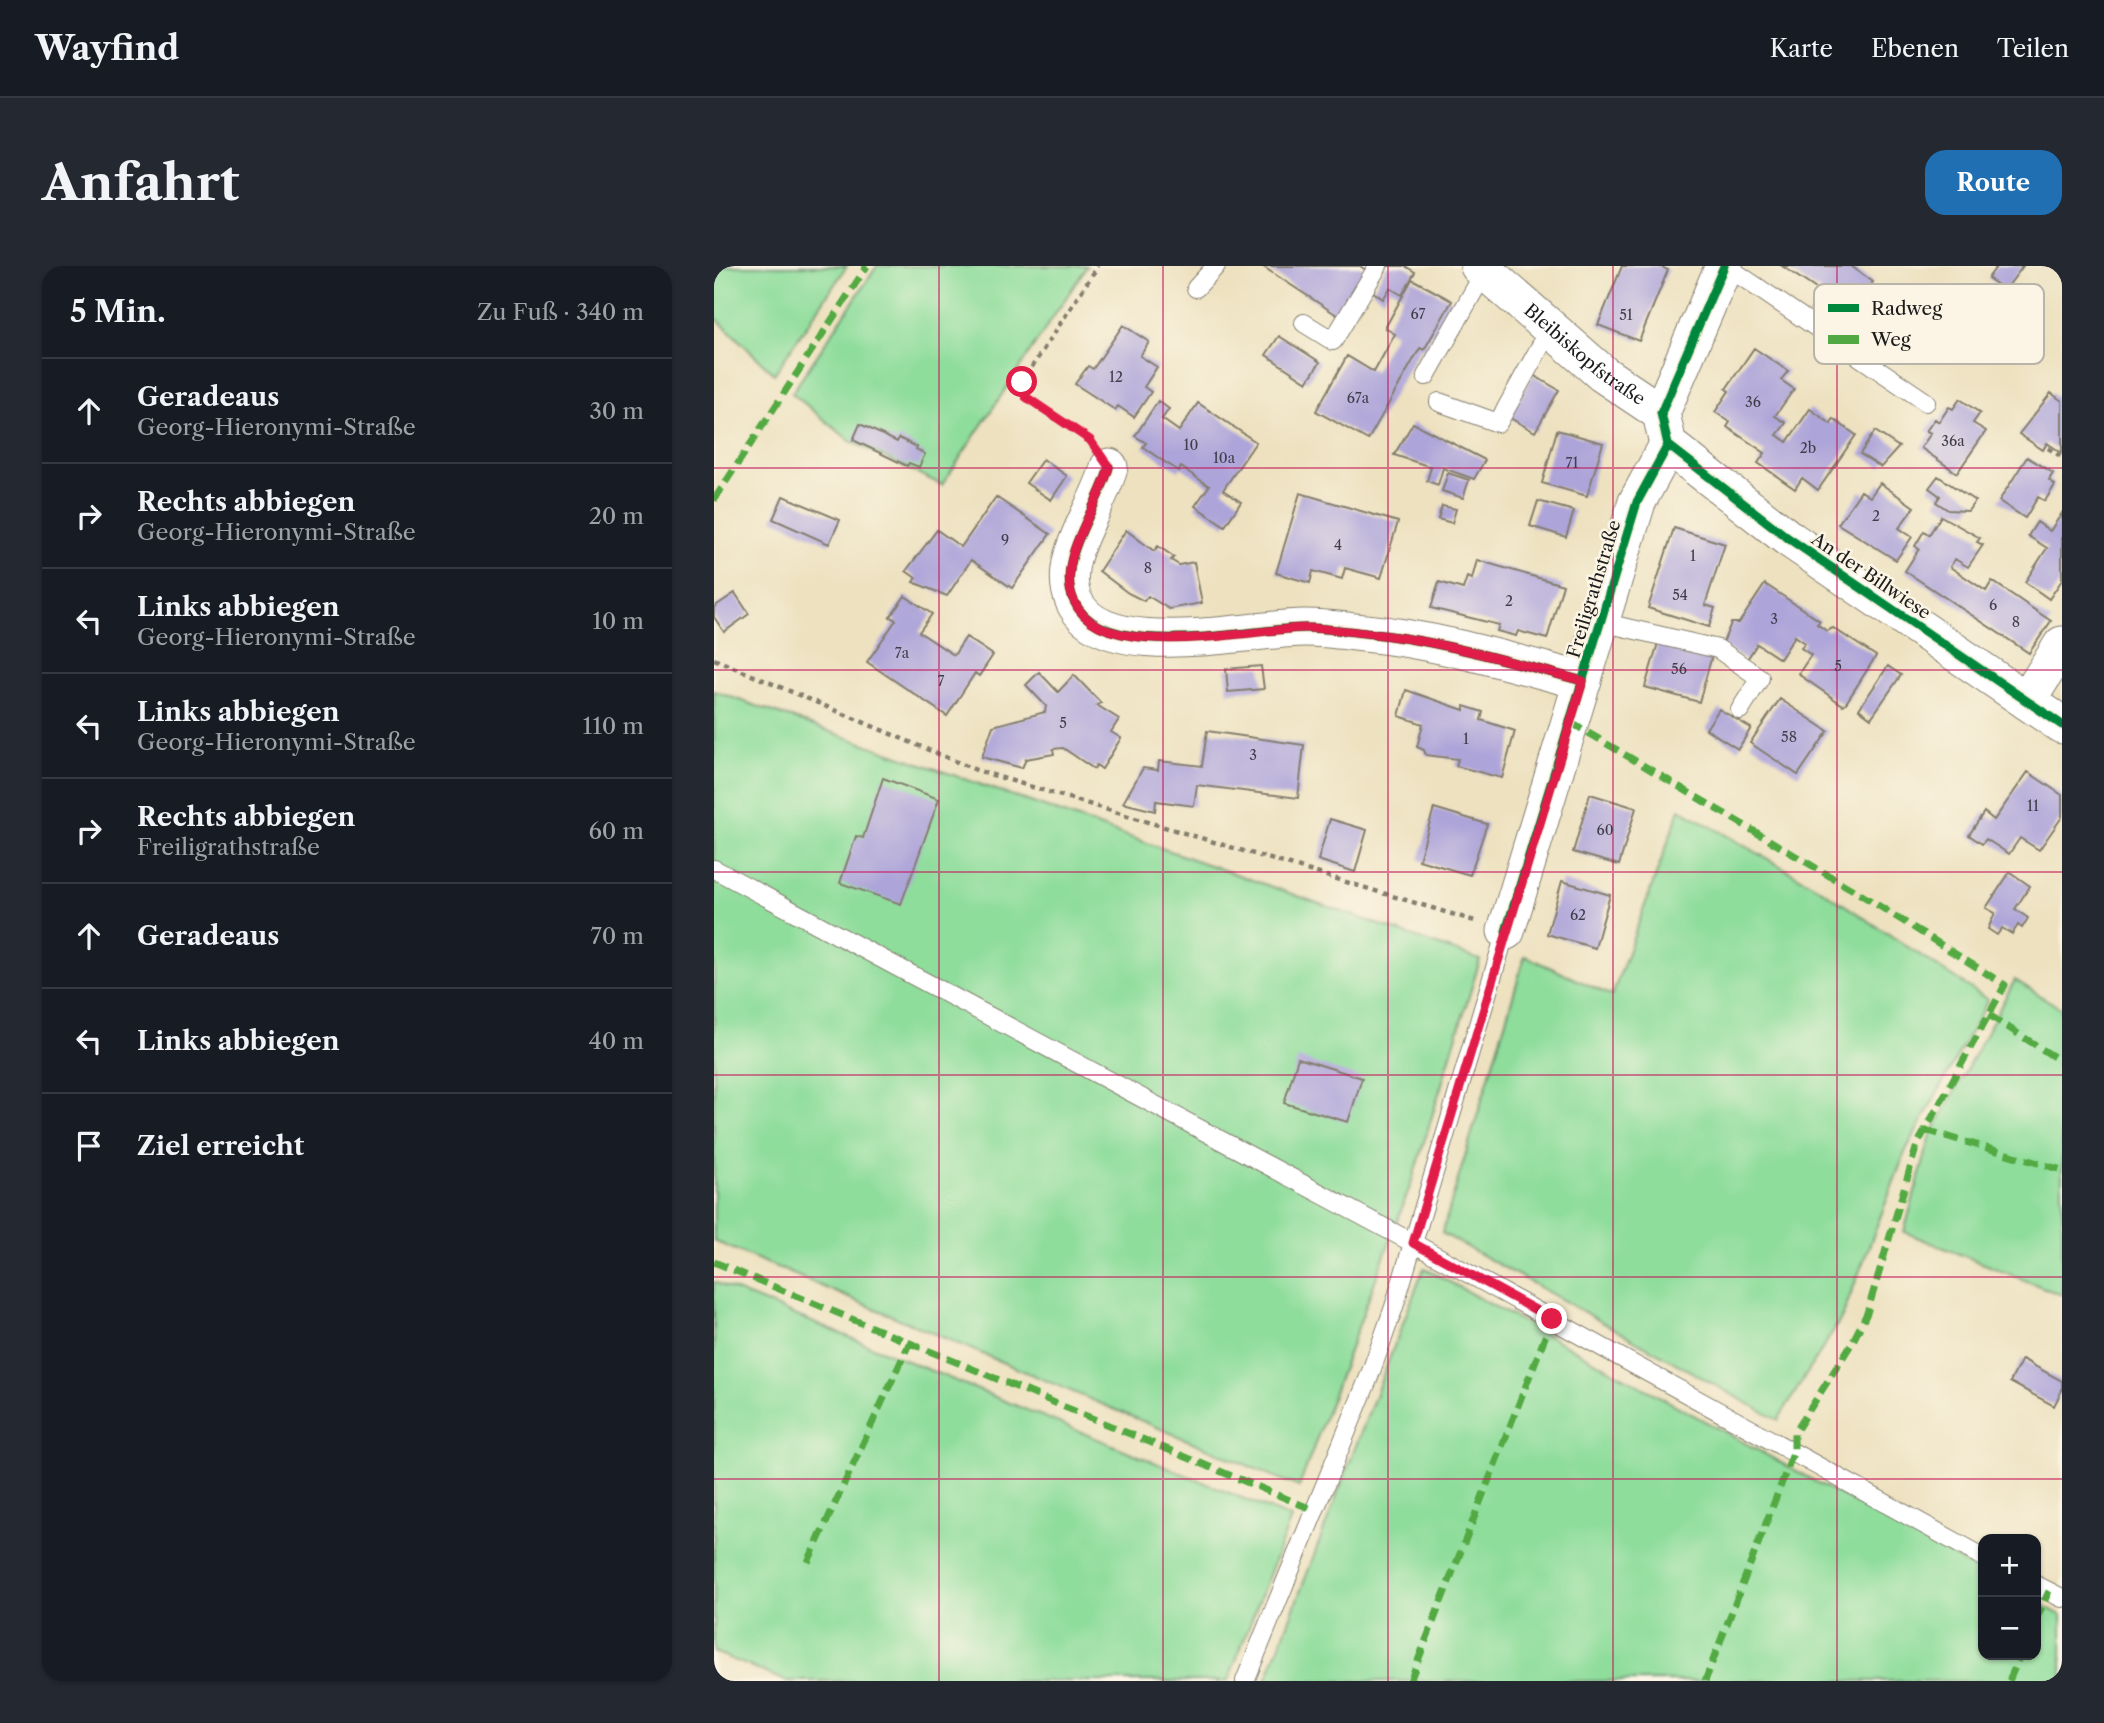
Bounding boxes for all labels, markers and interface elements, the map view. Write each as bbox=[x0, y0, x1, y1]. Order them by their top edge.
text: Wayfind bbox=[35, 28, 179, 69]
text: Karte bbox=[1770, 34, 1833, 63]
text: Ebenen bbox=[1871, 34, 1959, 63]
text: Teilen bbox=[1997, 34, 2069, 63]
button: Route bbox=[1925, 150, 2062, 215]
text: Anfahrt bbox=[42, 152, 240, 213]
legend bbox=[1814, 284, 2044, 364]
text: 5 Min. bbox=[70, 293, 166, 330]
text: Radweg bbox=[1871, 297, 1943, 320]
text: Zu Fuß · 340 m bbox=[477, 298, 644, 326]
street label: Bleibiskopfstraße bbox=[1519, 299, 1649, 410]
house number: 67 bbox=[1411, 305, 1426, 323]
house number: 51 bbox=[1619, 306, 1633, 324]
text: Weg bbox=[1870, 328, 1912, 351]
route start bbox=[1006, 366, 1037, 397]
house number: 12 bbox=[1109, 368, 1123, 386]
text: Geradeaus bbox=[137, 381, 279, 413]
house number: 67a bbox=[1347, 389, 1370, 407]
icon: ahead bbox=[70, 392, 108, 430]
house number: 36 bbox=[1745, 393, 1761, 411]
text: 30 m bbox=[589, 397, 644, 425]
text: Georg-Hieronymi-Straße bbox=[137, 413, 416, 441]
house number: 36a bbox=[1941, 432, 1965, 450]
house number: 10 bbox=[1184, 436, 1198, 454]
house number: 2b bbox=[1800, 439, 1816, 457]
house number: 10a bbox=[1213, 449, 1236, 467]
house number: 71 bbox=[1566, 454, 1578, 472]
text: Rechts abbiegen bbox=[137, 486, 355, 518]
icon: right bbox=[70, 497, 108, 535]
text: 20 m bbox=[589, 502, 644, 530]
house number: 2 bbox=[1872, 507, 1880, 525]
street label: Freiligrathstraße bbox=[1563, 517, 1625, 661]
text: Georg-Hieronymi-Straße bbox=[137, 518, 416, 546]
street label: An der Billwiese bbox=[1806, 527, 1935, 624]
house number: 9 bbox=[1001, 531, 1009, 549]
house number: 4 bbox=[1334, 536, 1342, 554]
house number: 1 bbox=[1690, 547, 1696, 565]
house number: 8 bbox=[1144, 559, 1152, 577]
house number: 54 bbox=[1672, 586, 1688, 604]
text: Links abbiegen bbox=[137, 591, 340, 623]
house number: 2 bbox=[1505, 592, 1513, 610]
house number: 6 bbox=[1989, 596, 1997, 614]
icon: left bbox=[70, 602, 108, 640]
text: 10 m bbox=[592, 607, 644, 635]
house number: 3 bbox=[1770, 610, 1778, 628]
house number: 8 bbox=[2012, 613, 2020, 631]
text: Georg-Hieronymi-Straße bbox=[137, 623, 416, 651]
house number: 7a bbox=[895, 644, 910, 662]
house number: 5 bbox=[1834, 657, 1842, 675]
house number: 56 bbox=[1671, 660, 1687, 678]
house number: 7 bbox=[938, 672, 945, 690]
text: Links abbiegen bbox=[137, 696, 340, 728]
icon: left bbox=[70, 707, 108, 745]
text: 110 m bbox=[583, 712, 644, 740]
house number: 5 bbox=[1059, 714, 1067, 732]
text: Georg-Hieronymi-Straße bbox=[137, 728, 416, 756]
house number: 58 bbox=[1781, 728, 1797, 746]
house number: 1 bbox=[1463, 730, 1469, 748]
house number: 3 bbox=[1249, 746, 1257, 764]
house number: 11 bbox=[2027, 797, 2039, 815]
text: Rechts abbiegen bbox=[137, 801, 355, 833]
icon: right bbox=[70, 812, 108, 850]
text: 60 m bbox=[588, 817, 644, 845]
house number: 60 bbox=[1596, 821, 1614, 839]
text: Freiligrathstraße bbox=[137, 833, 320, 861]
house number: 62 bbox=[1570, 906, 1586, 924]
icon: ahead bbox=[70, 917, 108, 955]
text: Geradeaus bbox=[137, 920, 279, 952]
text: 70 m bbox=[591, 922, 644, 950]
icon: left bbox=[70, 1022, 108, 1060]
text: Links abbiegen bbox=[137, 1025, 340, 1057]
text: 40 m bbox=[589, 1027, 644, 1055]
icon: arrive bbox=[70, 1127, 108, 1165]
text: Ziel erreicht bbox=[137, 1130, 304, 1162]
route end bbox=[1536, 1303, 1567, 1334]
map controls bbox=[1978, 1534, 2041, 1660]
button: + bbox=[1978, 1534, 2041, 1597]
button: − bbox=[1978, 1597, 2041, 1660]

